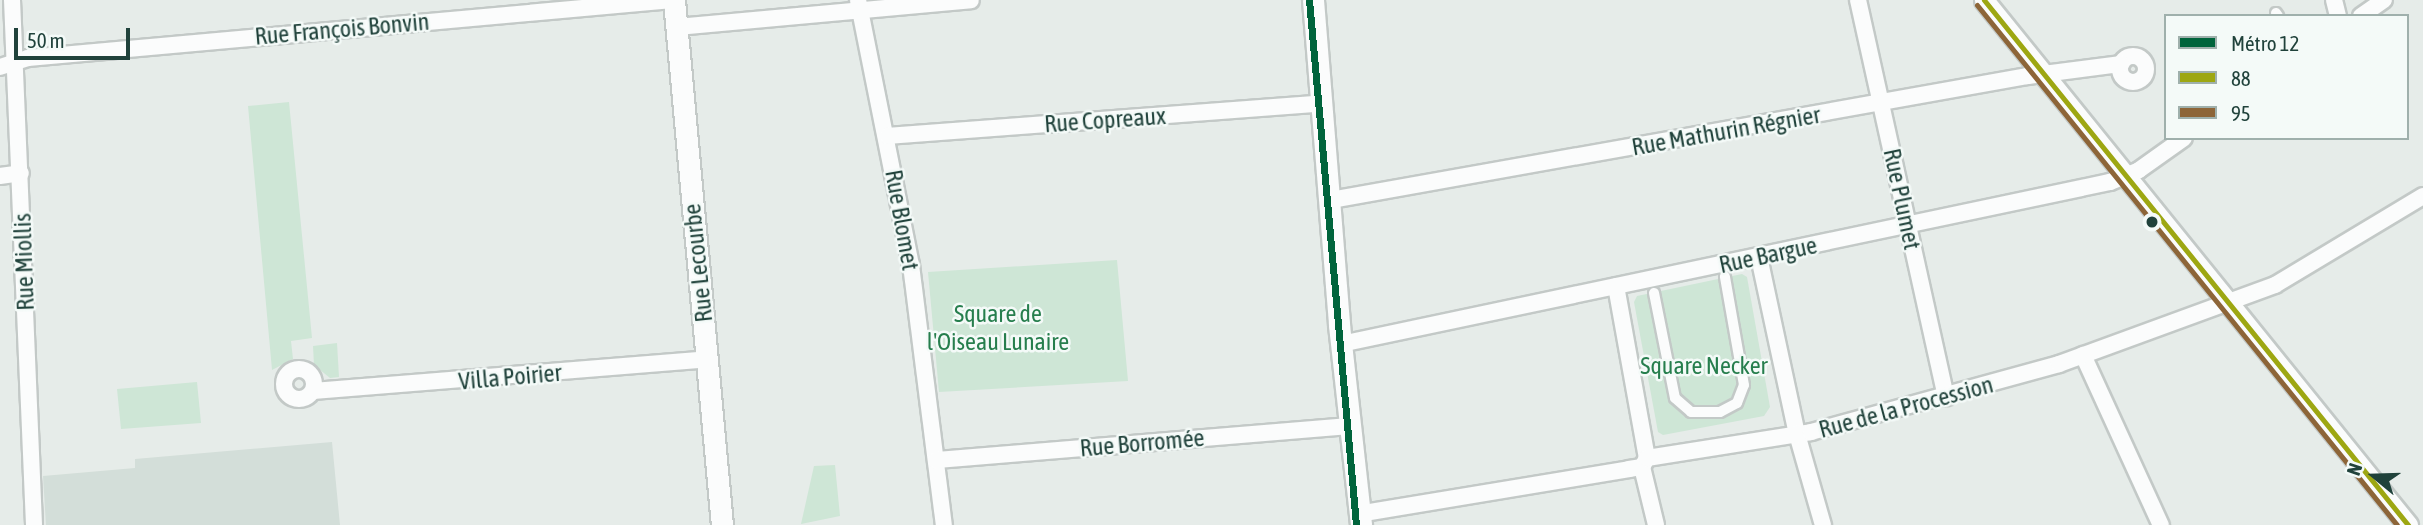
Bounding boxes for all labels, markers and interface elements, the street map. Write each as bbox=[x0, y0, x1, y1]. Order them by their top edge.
street label: Rue François Bonvin bbox=[254, 7, 430, 51]
scale bar bbox=[18, 14, 133, 58]
legend bbox=[2164, 14, 2409, 140]
text: 50 m bbox=[27, 28, 65, 52]
text: Métro 12 bbox=[2231, 31, 2299, 55]
text: 88 bbox=[2231, 66, 2251, 90]
street label: Rue Mathurin Régnier bbox=[1629, 100, 1823, 162]
street label: Rue Copreaux bbox=[1043, 101, 1167, 139]
text: 95 bbox=[2231, 101, 2251, 125]
street label: Rue Plumet bbox=[1877, 146, 1927, 252]
street label: Rue Blomet bbox=[879, 167, 925, 273]
street label: Rue Lecourbe bbox=[677, 202, 719, 324]
street label: Rue Miollis bbox=[8, 213, 40, 311]
unlabelled marker bbox=[2145, 215, 2159, 229]
street label: Rue Bargue bbox=[1716, 231, 1820, 279]
park label: Square de l'Oiseau Lunaire bbox=[927, 300, 1069, 356]
park label: Square Necker bbox=[1640, 352, 1768, 380]
street label: Villa Poirier bbox=[457, 358, 563, 396]
street label: Rue de la Procession bbox=[1816, 370, 1996, 444]
street label: Rue Borromée bbox=[1079, 423, 1205, 463]
north arrow bbox=[2339, 441, 2409, 511]
text: N bbox=[2342, 460, 2366, 478]

